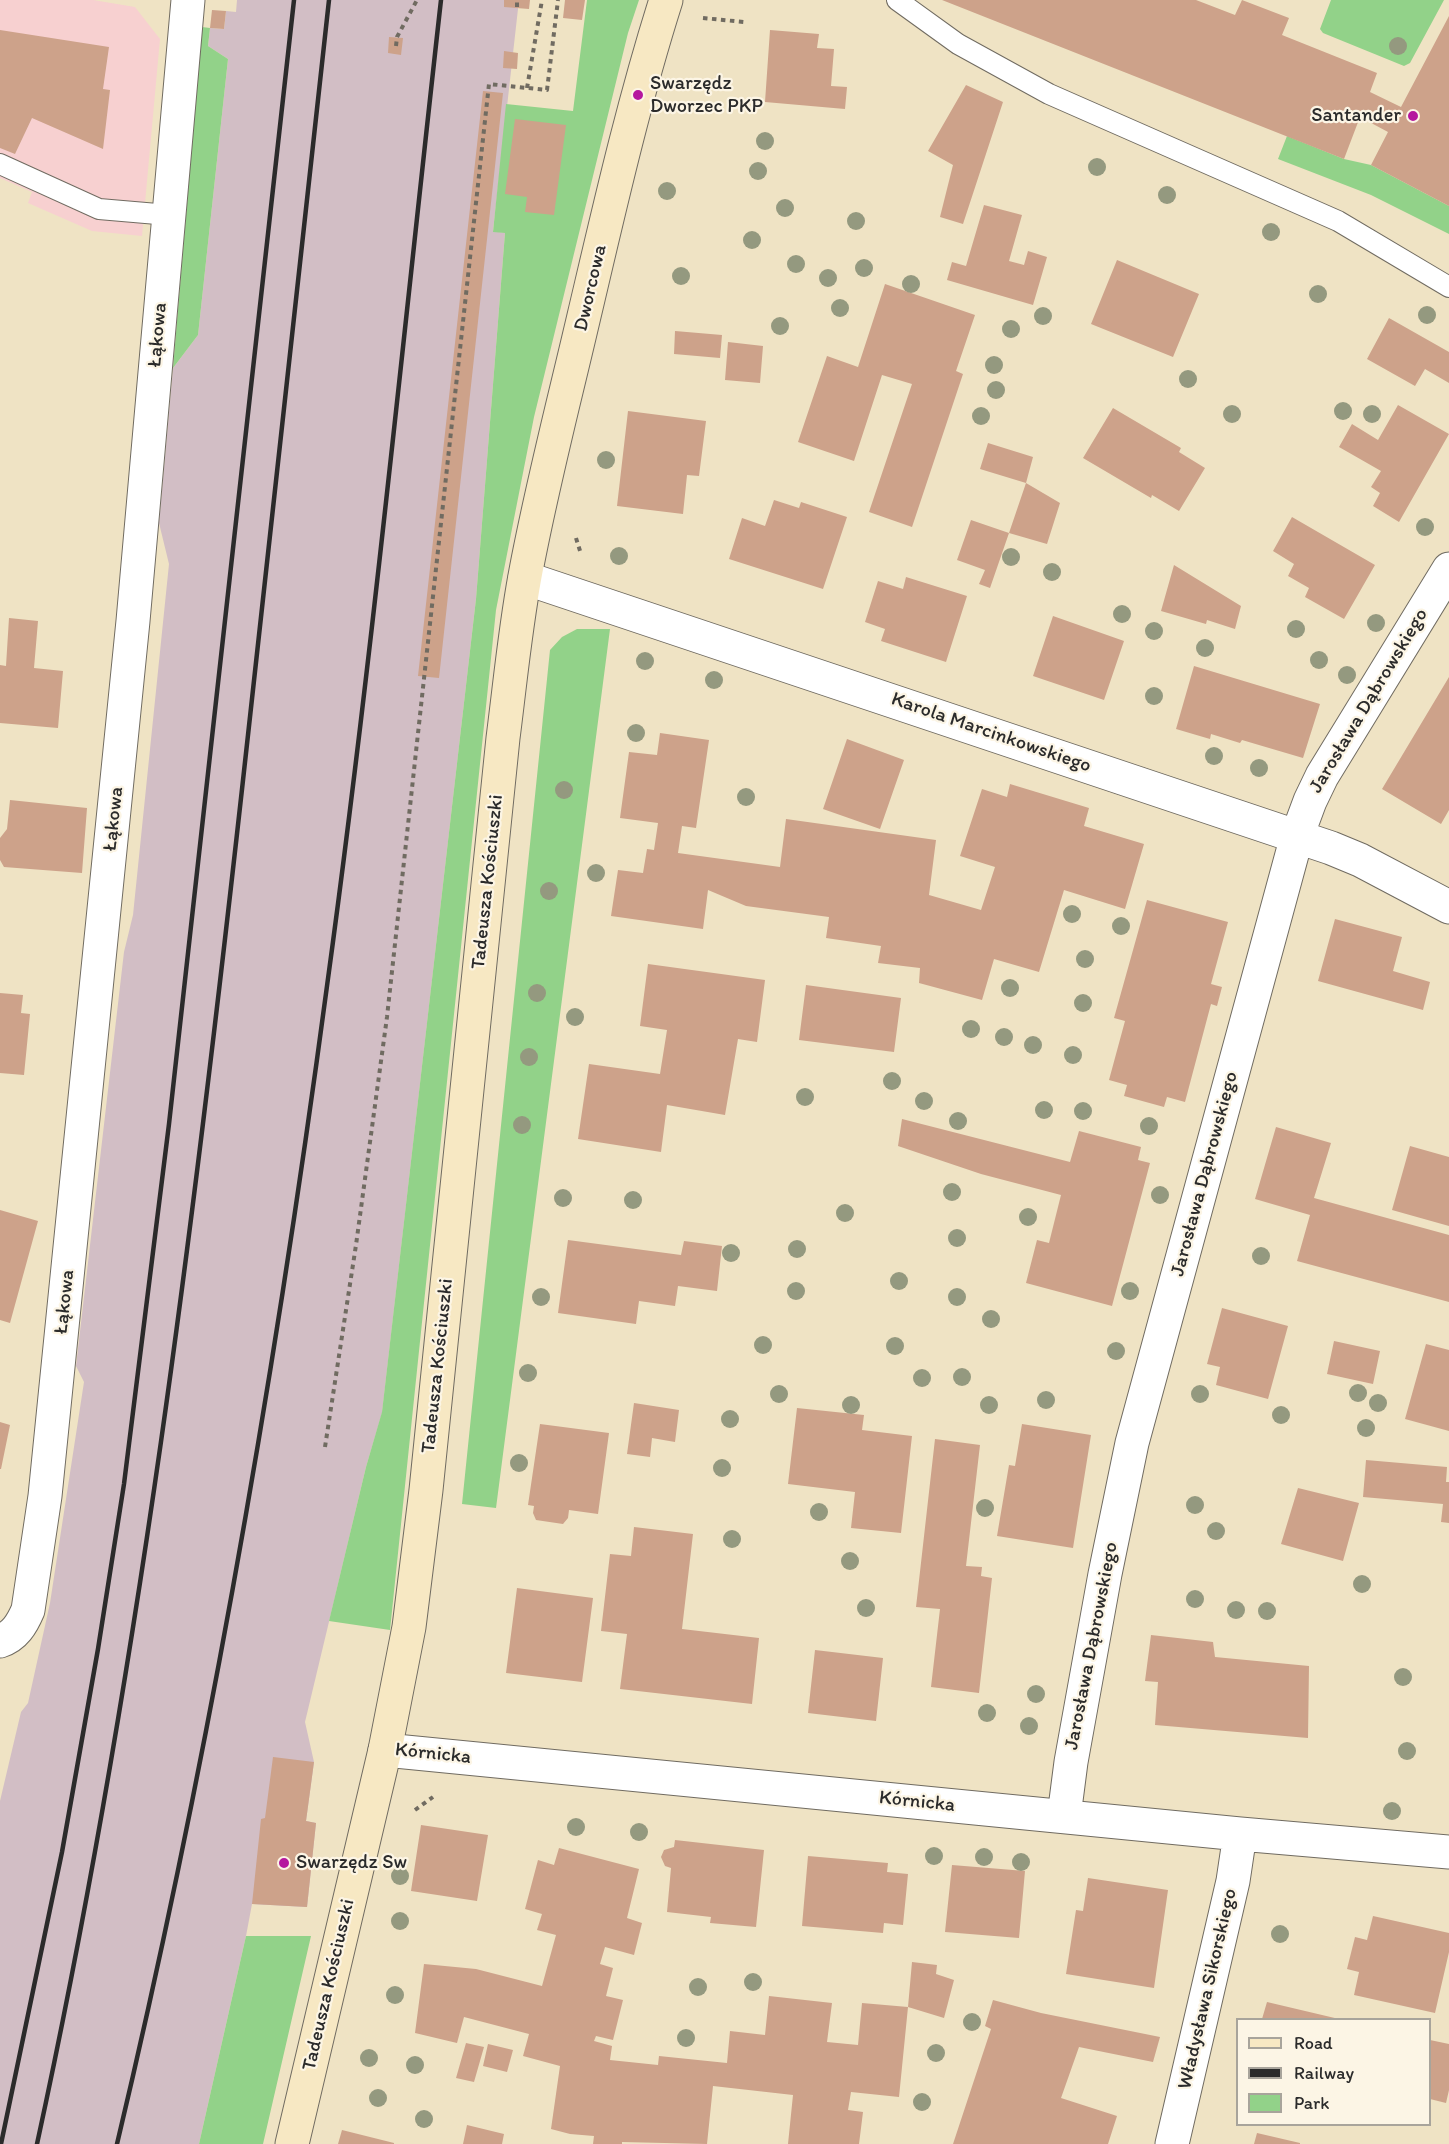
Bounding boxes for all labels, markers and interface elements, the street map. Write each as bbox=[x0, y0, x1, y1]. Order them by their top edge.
place label: Swarzędz Dworzec PKP bbox=[650, 72, 763, 119]
marker: Swarzędz Dworzec PKP bbox=[631, 88, 645, 102]
place label: Santander bbox=[1311, 104, 1401, 128]
marker: Santander bbox=[1406, 109, 1420, 123]
street label: Dworcowa bbox=[569, 242, 613, 334]
street label: Łąkowa bbox=[143, 302, 173, 368]
street label: Jarosława Dąbrowskiego bbox=[1304, 604, 1434, 798]
street label: Karola Marcinkowskiego bbox=[888, 687, 1094, 779]
street label: Łąkowa bbox=[99, 786, 129, 852]
street label: Tadeusza Kościuszki bbox=[467, 793, 509, 971]
street label: Jarosława Dąbrowskiego bbox=[1166, 1069, 1244, 1279]
street label: Łąkowa bbox=[50, 1269, 80, 1335]
street label: Tadeusza Kościuszki bbox=[417, 1277, 459, 1455]
street label: Jarosława Dąbrowskiego bbox=[1060, 1540, 1124, 1752]
street label: Kórnicka bbox=[394, 1738, 472, 1770]
street label: Kórnicka bbox=[878, 1786, 956, 1818]
place label: Swarzędz Sw bbox=[296, 1851, 407, 1875]
marker: Swarzędz Sw bbox=[277, 1856, 291, 1870]
street label: Władysława Sikorskiego bbox=[1173, 1886, 1243, 2092]
street label: Tadeusza Kościuszki bbox=[298, 1897, 360, 2073]
legend bbox=[1236, 2018, 1431, 2126]
text: Road bbox=[1294, 2032, 1333, 2054]
text: Railway bbox=[1294, 2062, 1354, 2084]
text: Park bbox=[1294, 2092, 1329, 2114]

